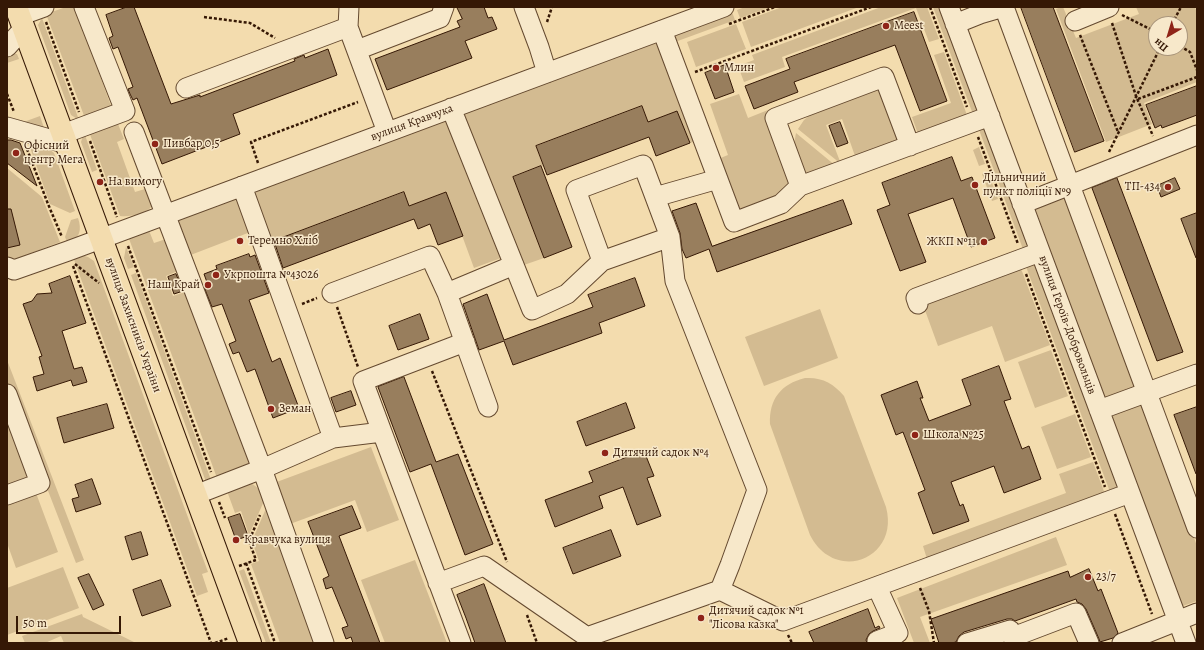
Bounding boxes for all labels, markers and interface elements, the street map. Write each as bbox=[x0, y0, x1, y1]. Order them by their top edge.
north arrow bbox=[1148, 16, 1188, 56]
place label: Meest bbox=[894, 19, 923, 33]
marker: Meest bbox=[881, 21, 891, 31]
text: Пн bbox=[1151, 35, 1171, 55]
place label: Млин bbox=[724, 61, 754, 75]
marker: Млин bbox=[711, 63, 721, 73]
street label: вулиця Кравчука bbox=[369, 101, 455, 145]
place label: Пивбар 0,5 bbox=[163, 137, 220, 151]
place label: Офісний центр Мега bbox=[24, 139, 83, 167]
marker: Пивбар 0,5 bbox=[150, 139, 160, 149]
marker: Офісний центр Мега bbox=[11, 148, 21, 158]
place label: Дільничний пункт поліції №9 bbox=[983, 171, 1071, 199]
place label: На вимогу bbox=[108, 175, 162, 189]
marker: На вимогу bbox=[95, 177, 105, 187]
marker: Дільничний пункт поліції №9 bbox=[970, 180, 980, 190]
place label: ТП-434 bbox=[1125, 180, 1160, 194]
marker: ТП-434 bbox=[1163, 182, 1173, 192]
place label: Теремно Хліб bbox=[248, 234, 318, 248]
place label: ЖКП №11 bbox=[927, 235, 976, 249]
marker: Теремно Хліб bbox=[235, 236, 245, 246]
marker: ЖКП №11 bbox=[979, 237, 989, 247]
street label: вулиця Героїв-Добровольців bbox=[1035, 254, 1099, 396]
street label: вулиця Захисників України bbox=[102, 256, 164, 394]
place label: Укрпошта №43026 bbox=[224, 268, 318, 282]
marker: Укрпошта №43026 bbox=[211, 270, 221, 280]
place label: Наш Край bbox=[147, 278, 200, 292]
marker: Наш Край bbox=[203, 280, 213, 290]
place label: Земан bbox=[279, 402, 311, 416]
marker: Земан bbox=[266, 404, 276, 414]
place label: Школа №25 bbox=[923, 428, 984, 442]
marker: Школа №25 bbox=[910, 430, 920, 440]
place label: Дитячий садок №4 bbox=[613, 446, 709, 460]
marker: Дитячий садок №4 bbox=[600, 448, 610, 458]
place label: Кравчука вулиця bbox=[244, 533, 331, 547]
marker: Кравчука вулиця bbox=[231, 535, 241, 545]
place label: 23/7 bbox=[1096, 570, 1116, 584]
marker: 23/7 bbox=[1083, 572, 1093, 582]
place label: Дитячий садок №1 "Лісова казка" bbox=[709, 604, 804, 632]
scale bar bbox=[18, 608, 123, 634]
marker: Дитячий садок №1 "Лісова казка" bbox=[696, 613, 706, 623]
text: 50 m bbox=[23, 615, 47, 631]

